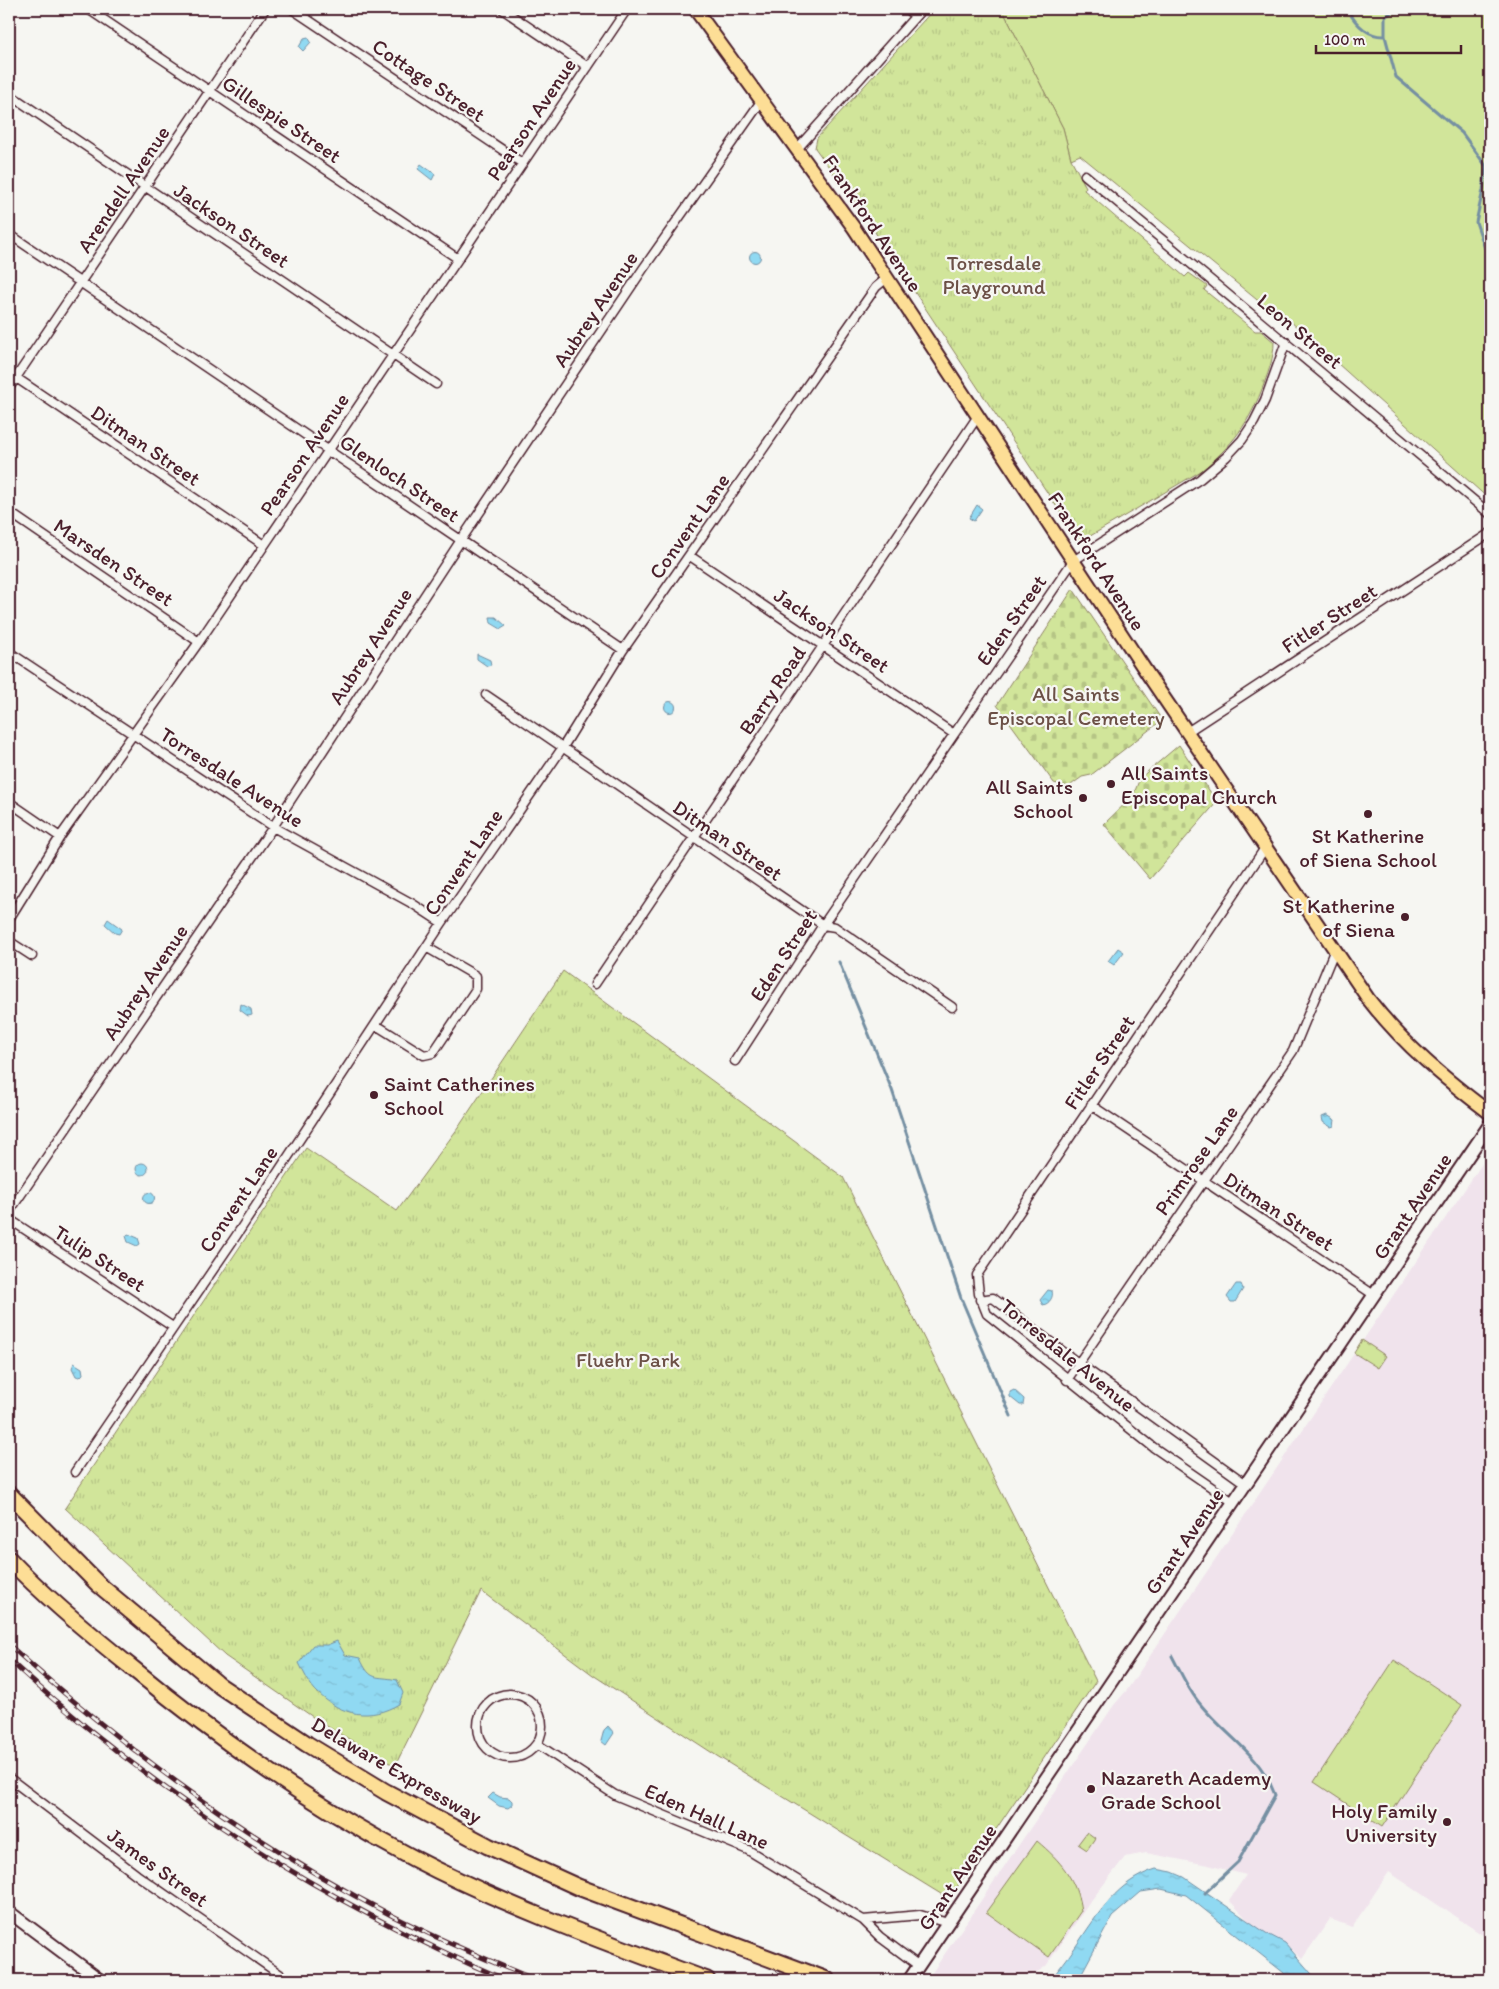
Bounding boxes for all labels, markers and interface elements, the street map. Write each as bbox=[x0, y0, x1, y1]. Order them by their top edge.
scale bar bbox=[1316, 22, 1462, 54]
text: 100 m bbox=[1324, 31, 1366, 49]
street label: Cottage Street bbox=[368, 33, 490, 127]
street label: Pearson Avenue bbox=[481, 53, 581, 185]
street label: Gillespie Street bbox=[218, 70, 346, 168]
street label: Arendell Avenue bbox=[71, 121, 175, 257]
street label: Frankford Avenue bbox=[818, 150, 928, 296]
street label: Jackson Street bbox=[169, 177, 295, 273]
street label: Aubrey Avenue bbox=[547, 246, 643, 372]
park label: Torresdale Playground bbox=[943, 250, 1046, 299]
street label: Leon Street bbox=[1252, 288, 1348, 374]
street label: Pearson Avenue bbox=[254, 388, 354, 520]
street label: Ditman Street bbox=[86, 399, 206, 491]
street label: Glenloch Street bbox=[335, 429, 465, 527]
street label: Convent Lane bbox=[643, 468, 735, 584]
street label: Frankford Avenue bbox=[1043, 487, 1151, 635]
street label: Marsden Street bbox=[49, 513, 179, 611]
street label: Eden Street bbox=[971, 570, 1051, 670]
street label: Fitler Street bbox=[1277, 578, 1381, 658]
street label: Jackson Street bbox=[769, 582, 895, 678]
street label: Aubrey Avenue bbox=[323, 583, 417, 709]
street label: Barry Road bbox=[733, 641, 811, 739]
park label: All Saints Episcopal Cemetery bbox=[987, 681, 1165, 730]
street label: Torresdale Avenue bbox=[156, 721, 308, 833]
place label: All Saints Episcopal Church bbox=[1121, 760, 1277, 809]
place label: All Saints School bbox=[986, 774, 1073, 823]
marker: All Saints Episcopal Church bbox=[1105, 778, 1117, 790]
marker: All Saints School bbox=[1077, 792, 1089, 804]
street label: Ditman Street bbox=[668, 794, 788, 886]
street label: Convent Lane bbox=[418, 804, 508, 920]
marker: St Katherine of Siena School bbox=[1362, 808, 1374, 820]
place label: St Katherine of Siena School bbox=[1299, 823, 1437, 872]
place label: St Katherine of Siena bbox=[1283, 893, 1395, 942]
street label: Eden Street bbox=[744, 904, 822, 1006]
marker: St Katherine of Siena bbox=[1399, 911, 1411, 923]
street label: Aubrey Avenue bbox=[97, 919, 193, 1045]
street label: Fitler Street bbox=[1058, 1010, 1140, 1114]
place label: Saint Catherines School bbox=[384, 1071, 535, 1120]
marker: Saint Catherines School bbox=[368, 1089, 380, 1101]
street label: Primrose Lane bbox=[1149, 1100, 1243, 1220]
street label: Convent Lane bbox=[193, 1141, 283, 1257]
street label: Grant Avenue bbox=[1367, 1148, 1457, 1264]
street label: Ditman Street bbox=[1219, 1166, 1339, 1256]
street label: Tulip Street bbox=[49, 1219, 151, 1297]
street label: Torresdale Avenue bbox=[996, 1293, 1140, 1417]
park label: Fluehr Park bbox=[576, 1347, 680, 1372]
street label: Grant Avenue bbox=[1139, 1483, 1229, 1599]
street label: Delaware Expressway bbox=[307, 1711, 487, 1829]
place label: Nazareth Academy Grade School bbox=[1101, 1765, 1271, 1814]
street label: Eden Hall Lane bbox=[641, 1777, 773, 1855]
marker: Nazareth Academy Grade School bbox=[1085, 1783, 1097, 1795]
place label: Holy Family University bbox=[1331, 1798, 1437, 1847]
marker: Holy Family University bbox=[1441, 1816, 1453, 1828]
street label: Grant Avenue bbox=[912, 1819, 1002, 1935]
street label: James Street bbox=[103, 1822, 213, 1912]

